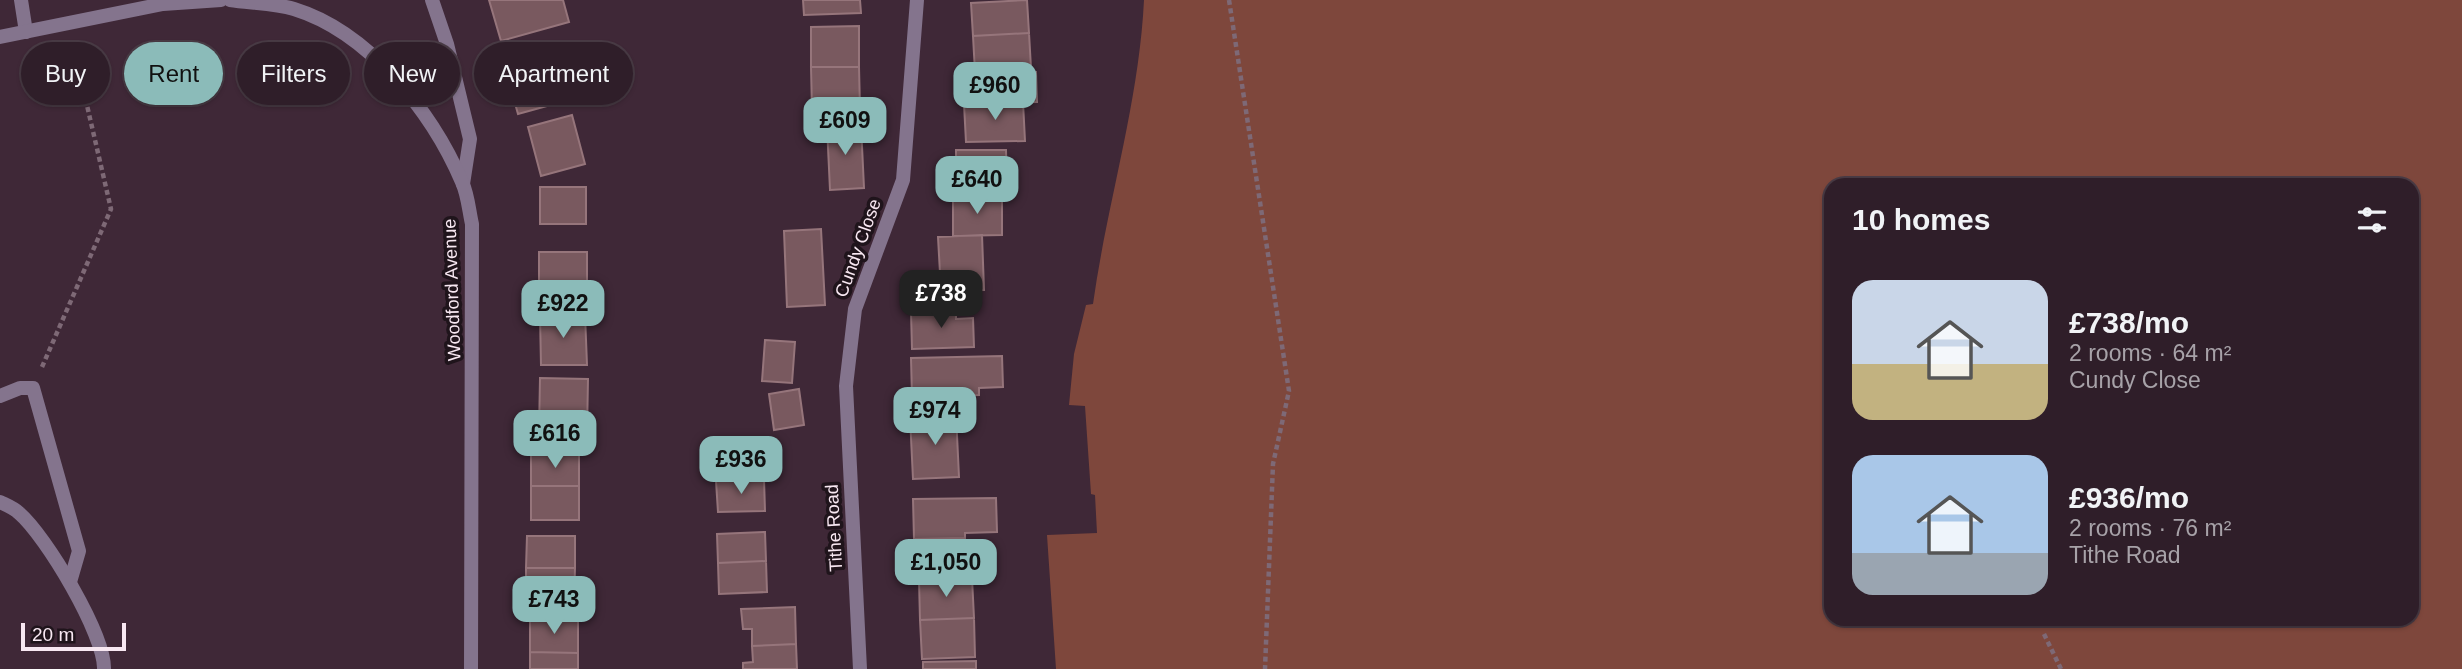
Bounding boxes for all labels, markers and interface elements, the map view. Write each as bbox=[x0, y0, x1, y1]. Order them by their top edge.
chip: Buy bbox=[21, 42, 110, 105]
chip: Rent bbox=[124, 42, 223, 105]
chip: Filters bbox=[237, 42, 350, 105]
chip: New bbox=[364, 42, 460, 105]
chip: Apartment bbox=[474, 42, 633, 105]
pin: £960 bbox=[954, 62, 1036, 122]
text: £960 bbox=[969, 72, 1021, 98]
pin: £609 bbox=[804, 97, 886, 157]
text: £609 bbox=[819, 107, 871, 133]
pin: £640 bbox=[936, 156, 1018, 216]
text: £640 bbox=[951, 166, 1003, 192]
street label: Cundy Close bbox=[831, 196, 885, 300]
icon: filters bbox=[2353, 201, 2391, 239]
text: 10 homes bbox=[1852, 203, 1990, 236]
street label: Woodford Avenue bbox=[440, 218, 464, 362]
pin: £738 bbox=[900, 270, 982, 330]
pin: £922 bbox=[522, 280, 604, 340]
text: £738 bbox=[915, 280, 967, 306]
text: £922 bbox=[537, 290, 589, 316]
text: £738/mo bbox=[2069, 306, 2189, 339]
icon: home bbox=[1908, 308, 1992, 392]
text: 2 rooms · 64 m² bbox=[2069, 340, 2231, 366]
text: Cundy Close bbox=[2069, 367, 2201, 393]
pin: £974 bbox=[894, 388, 976, 447]
text: £974 bbox=[909, 397, 961, 423]
pin: £616 bbox=[514, 410, 596, 470]
text: £616 bbox=[529, 420, 581, 446]
pin: £936 bbox=[700, 436, 782, 496]
text: £936 bbox=[715, 446, 767, 472]
text: £936/mo bbox=[2069, 481, 2189, 514]
icon: home bbox=[1908, 483, 1992, 567]
street label: Tithe Road bbox=[822, 484, 846, 572]
text: 2 rooms · 76 m² bbox=[2069, 515, 2231, 541]
pin: £1,050 bbox=[889, 540, 1003, 599]
text: Tithe Road bbox=[2069, 542, 2181, 568]
text: £1,050 bbox=[911, 549, 981, 575]
pin: £743 bbox=[513, 576, 595, 636]
text: £743 bbox=[528, 586, 580, 612]
scale bar bbox=[21, 620, 126, 652]
text: 20 m bbox=[32, 624, 74, 645]

